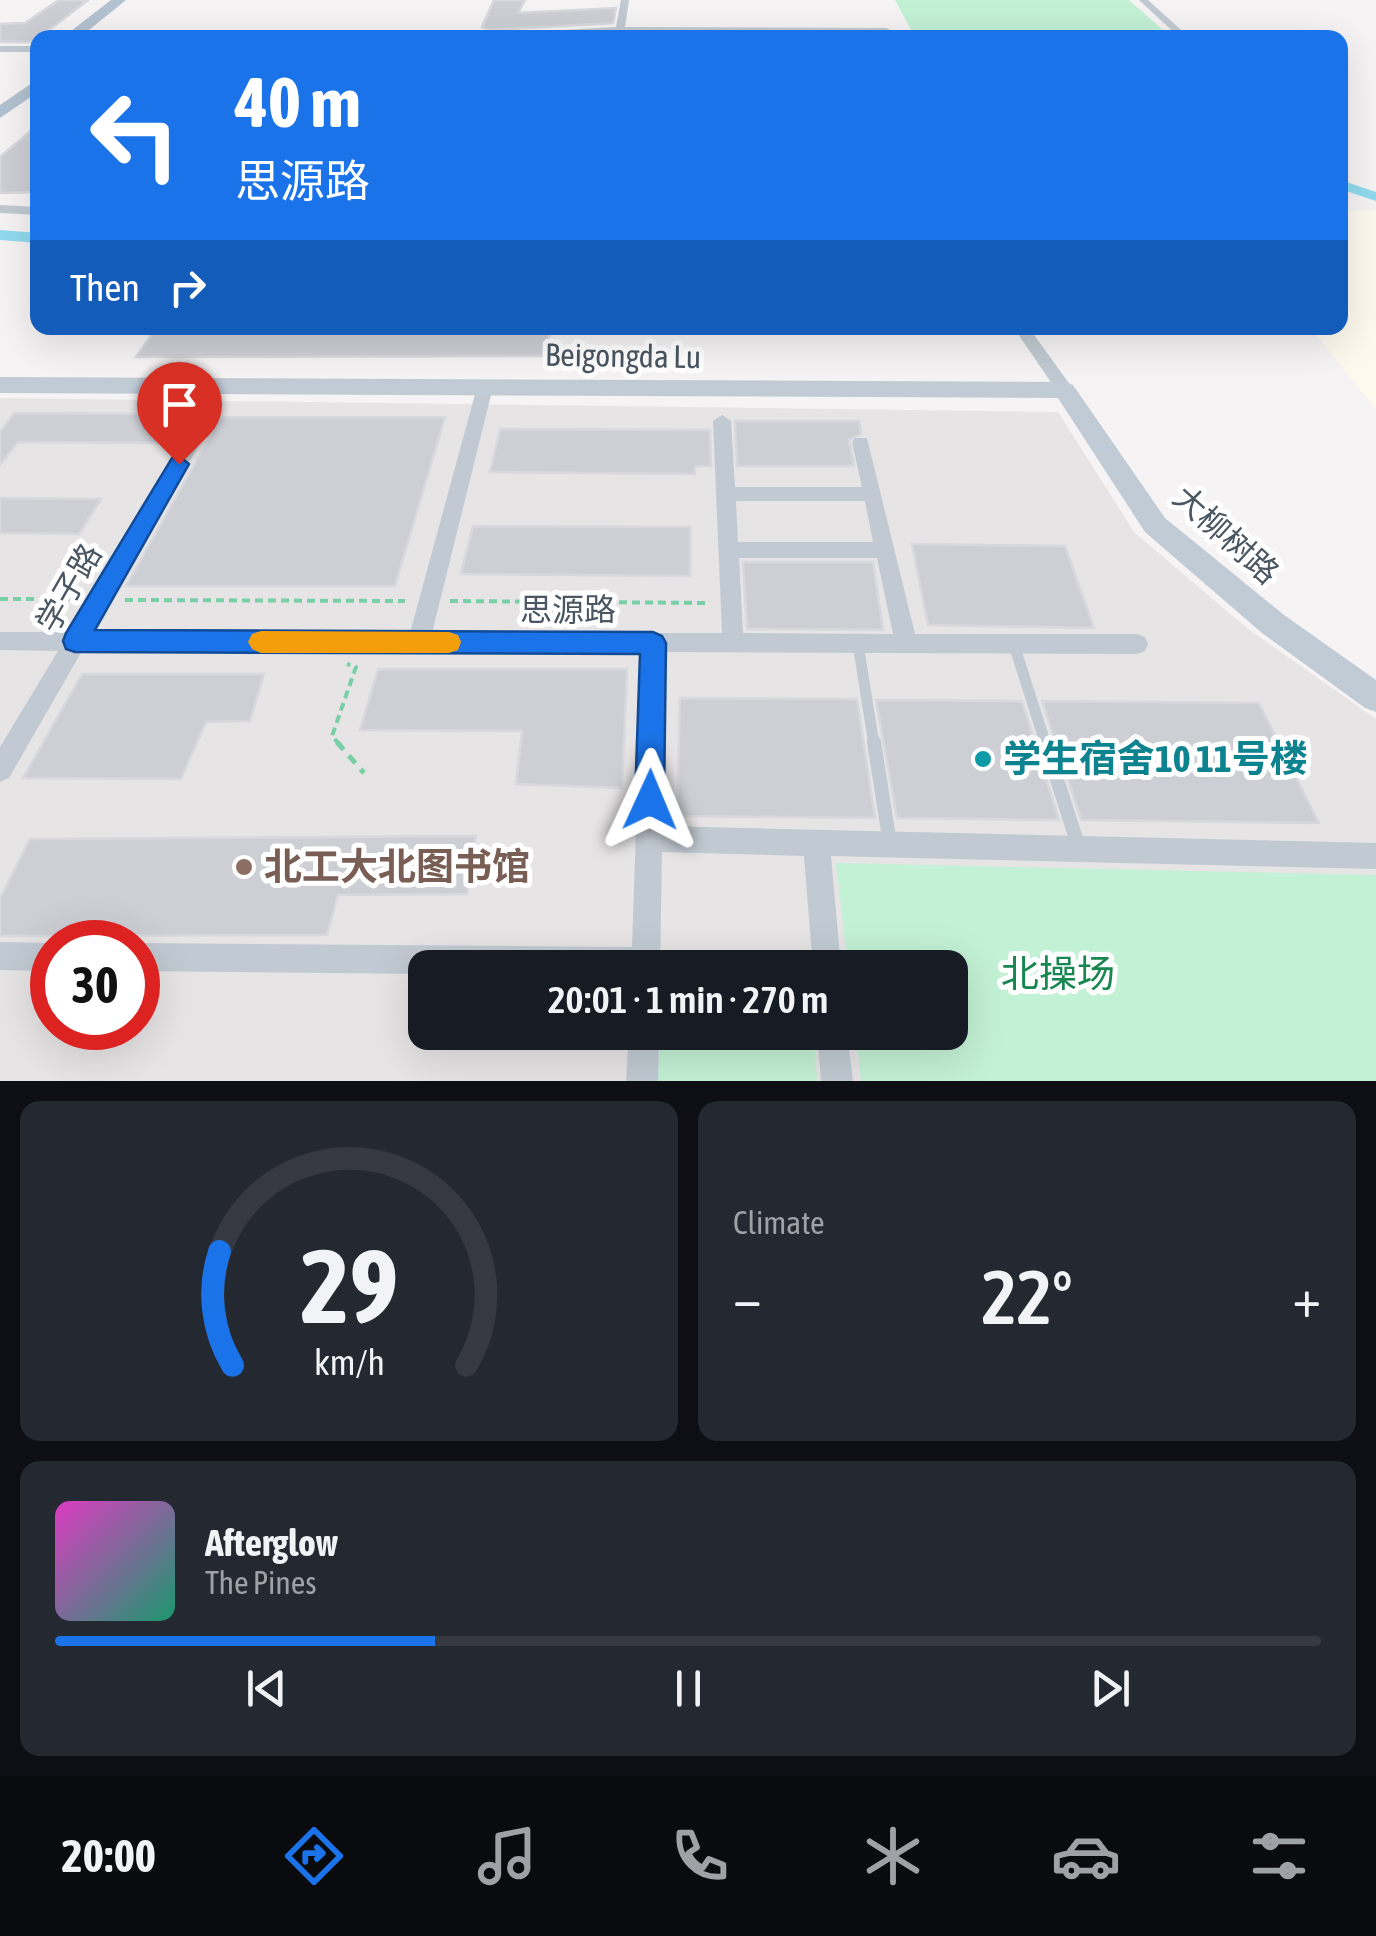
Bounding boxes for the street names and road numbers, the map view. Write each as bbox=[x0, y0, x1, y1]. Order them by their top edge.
street label: Beigongda Lu bbox=[545, 336, 701, 375]
street label: 大柳树路 bbox=[1166, 478, 1286, 591]
street label: 学子路 bbox=[29, 537, 109, 639]
street label: 思源路 bbox=[520, 591, 616, 628]

